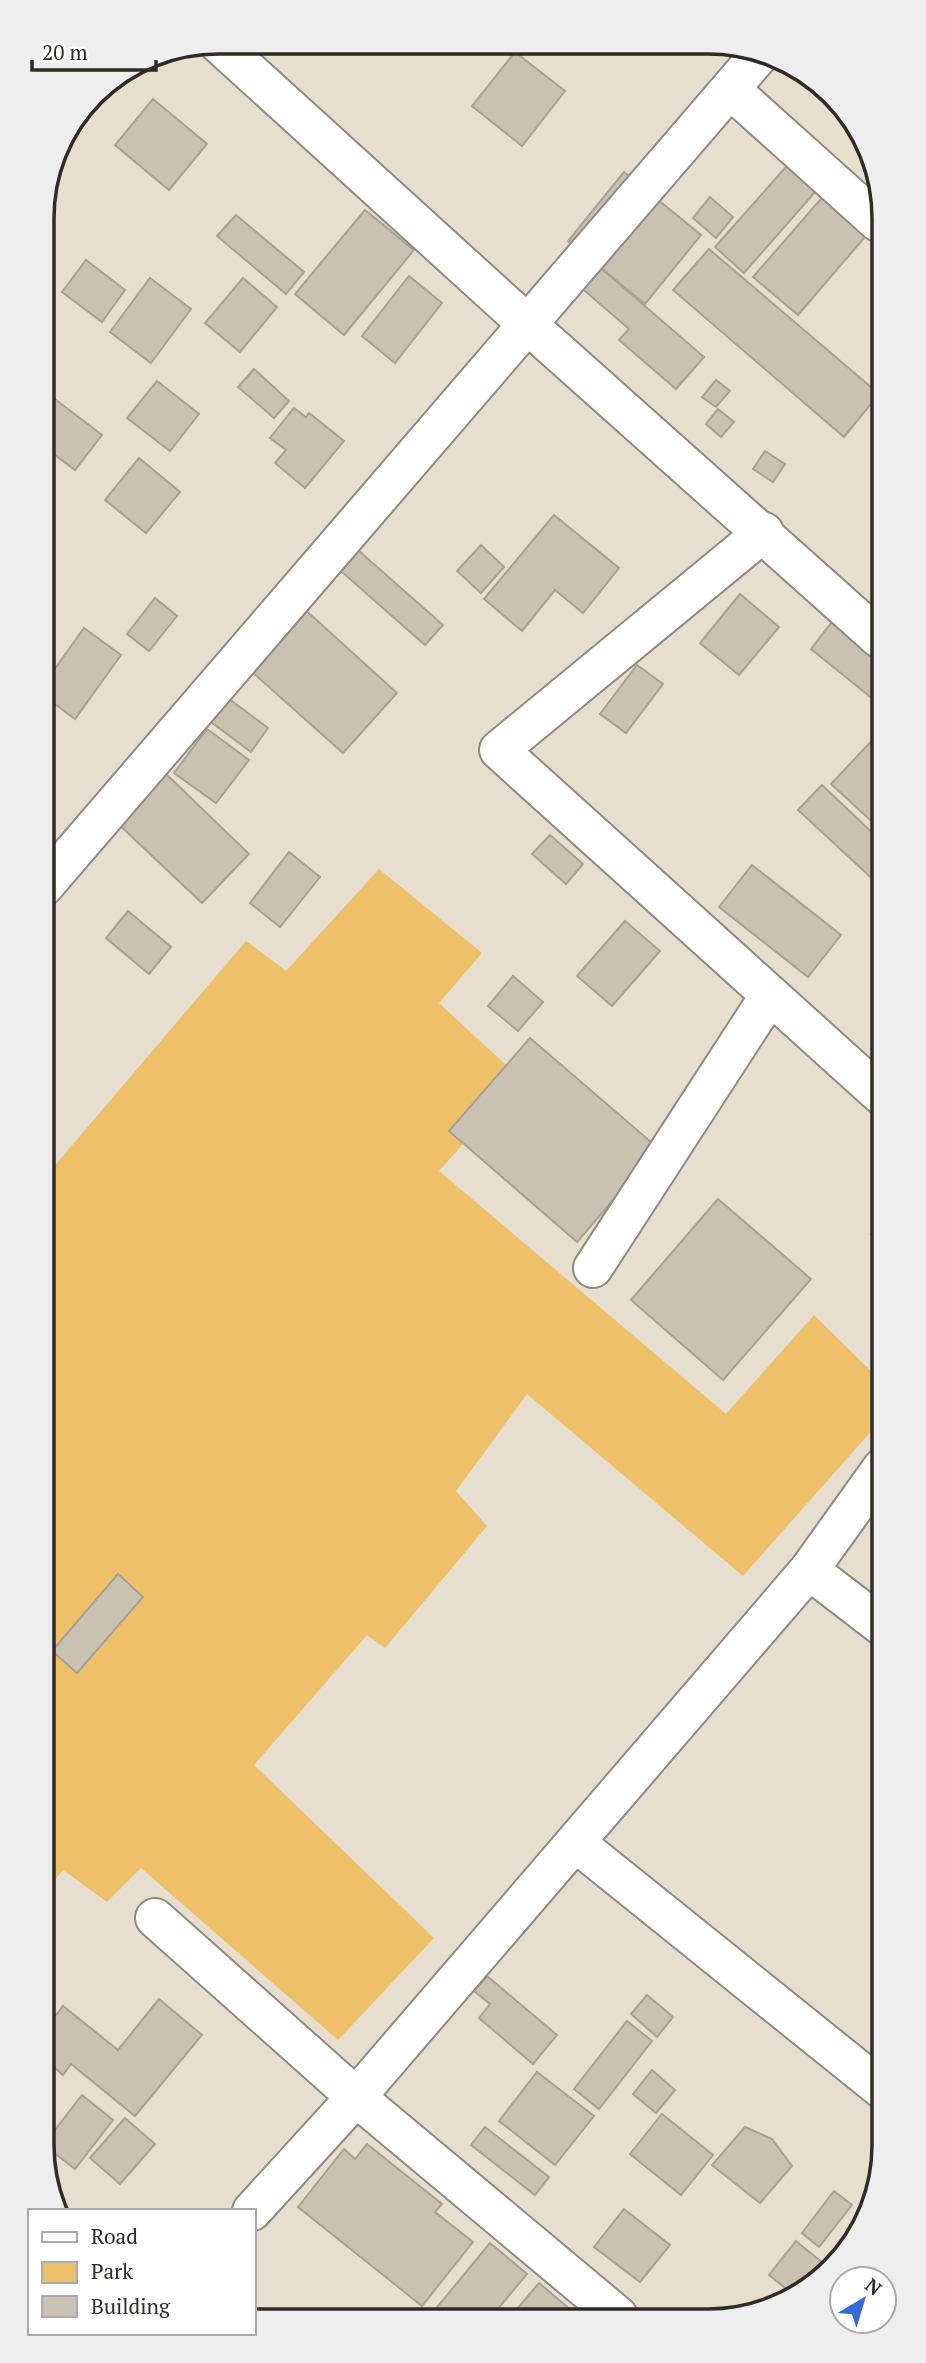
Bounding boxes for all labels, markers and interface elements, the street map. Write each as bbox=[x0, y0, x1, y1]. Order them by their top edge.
scale bar bbox=[32, 28, 156, 72]
text: 20 m bbox=[42, 38, 88, 66]
legend bbox=[28, 2209, 256, 2335]
text: Road bbox=[91, 2222, 138, 2250]
text: Park bbox=[91, 2257, 133, 2285]
north arrow bbox=[828, 2265, 898, 2335]
text: N bbox=[860, 2272, 888, 2301]
text: Building bbox=[91, 2292, 171, 2320]

